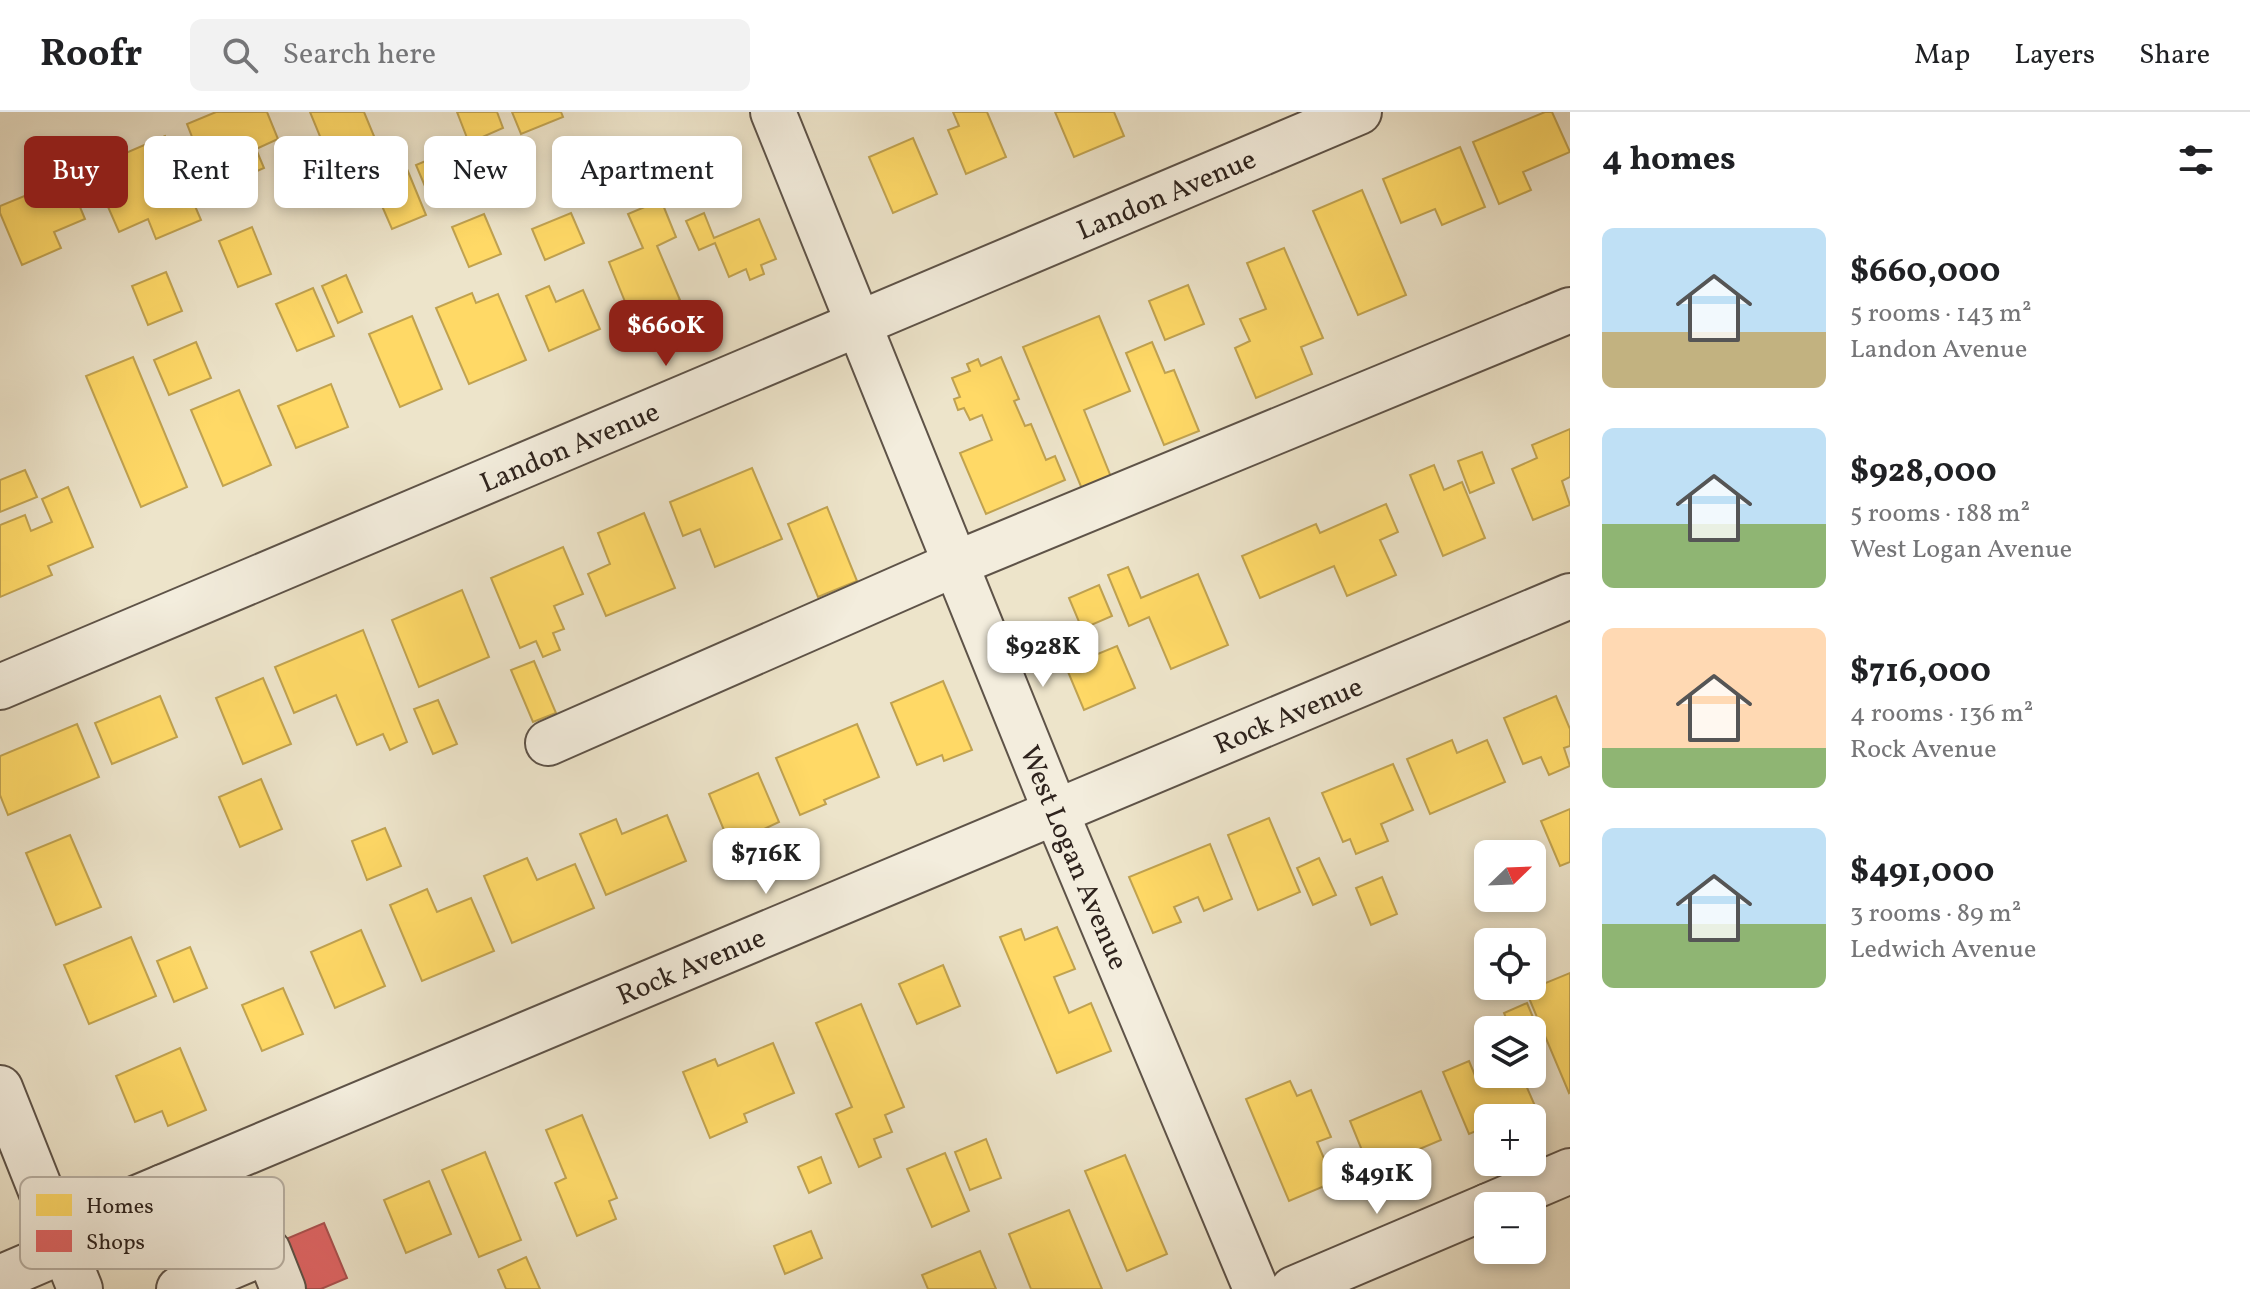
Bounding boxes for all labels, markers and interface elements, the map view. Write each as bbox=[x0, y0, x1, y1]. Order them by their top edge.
search box bbox=[190, 19, 750, 91]
text: Roofr bbox=[40, 29, 142, 82]
icon: search bbox=[218, 33, 262, 77]
text: Search here bbox=[282, 34, 436, 76]
text: Map bbox=[1914, 36, 1970, 75]
text: Layers bbox=[2014, 36, 2095, 75]
text: Share bbox=[2139, 36, 2210, 75]
chip: Buy bbox=[24, 136, 128, 208]
chip: Rent bbox=[144, 136, 258, 208]
chip: Filters bbox=[274, 136, 408, 208]
chip: New bbox=[424, 136, 536, 208]
chip: Apartment bbox=[552, 136, 742, 208]
text: 4 homes bbox=[1602, 137, 1736, 184]
icon: filters bbox=[2174, 138, 2218, 182]
street label: Landon Avenue bbox=[1071, 141, 1262, 251]
text: $660,000 bbox=[1850, 249, 2001, 296]
icon: home bbox=[1666, 260, 1762, 356]
text: 5 rooms · 143 m² bbox=[1850, 296, 2032, 332]
pin: $660K bbox=[610, 300, 722, 368]
text: $660K bbox=[627, 308, 705, 344]
text: Landon Avenue bbox=[1850, 332, 2027, 368]
street label: Landon Avenue bbox=[475, 393, 666, 504]
text: $928,000 bbox=[1850, 449, 1997, 496]
icon: home bbox=[1666, 460, 1762, 556]
text: 5 rooms · 188 m² bbox=[1850, 496, 2030, 532]
text: West Logan Avenue bbox=[1850, 532, 2072, 568]
pin: $928K bbox=[987, 621, 1099, 689]
text: $928K bbox=[1005, 629, 1081, 665]
text: $716,000 bbox=[1850, 649, 1991, 696]
icon: home bbox=[1666, 660, 1762, 756]
street label: Rock Avenue bbox=[1209, 668, 1369, 765]
text: 4 rooms · 136 m² bbox=[1850, 696, 2033, 732]
text: Rock Avenue bbox=[1850, 732, 1996, 768]
street label: West Logan Avenue bbox=[1009, 740, 1137, 976]
pin: $716K bbox=[710, 828, 822, 896]
text: $716K bbox=[731, 836, 801, 872]
north arrow bbox=[1474, 840, 1546, 912]
map controls bbox=[1474, 840, 1546, 1264]
text: $491,000 bbox=[1850, 849, 1994, 896]
icon: home bbox=[1666, 860, 1762, 956]
text: 3 rooms · 89 m² bbox=[1850, 896, 2021, 932]
street label: Rock Avenue bbox=[611, 919, 772, 1016]
button: locate bbox=[1474, 928, 1546, 1000]
text: Ledwich Avenue bbox=[1850, 932, 2036, 968]
button: layers bbox=[1474, 1016, 1546, 1088]
button: + bbox=[1474, 1104, 1546, 1176]
pin: $491K bbox=[1321, 1148, 1433, 1216]
text: $491K bbox=[1340, 1156, 1414, 1192]
legend bbox=[20, 1177, 284, 1269]
text: Homes bbox=[86, 1192, 154, 1223]
button: − bbox=[1474, 1192, 1546, 1264]
text: Shops bbox=[86, 1228, 145, 1259]

